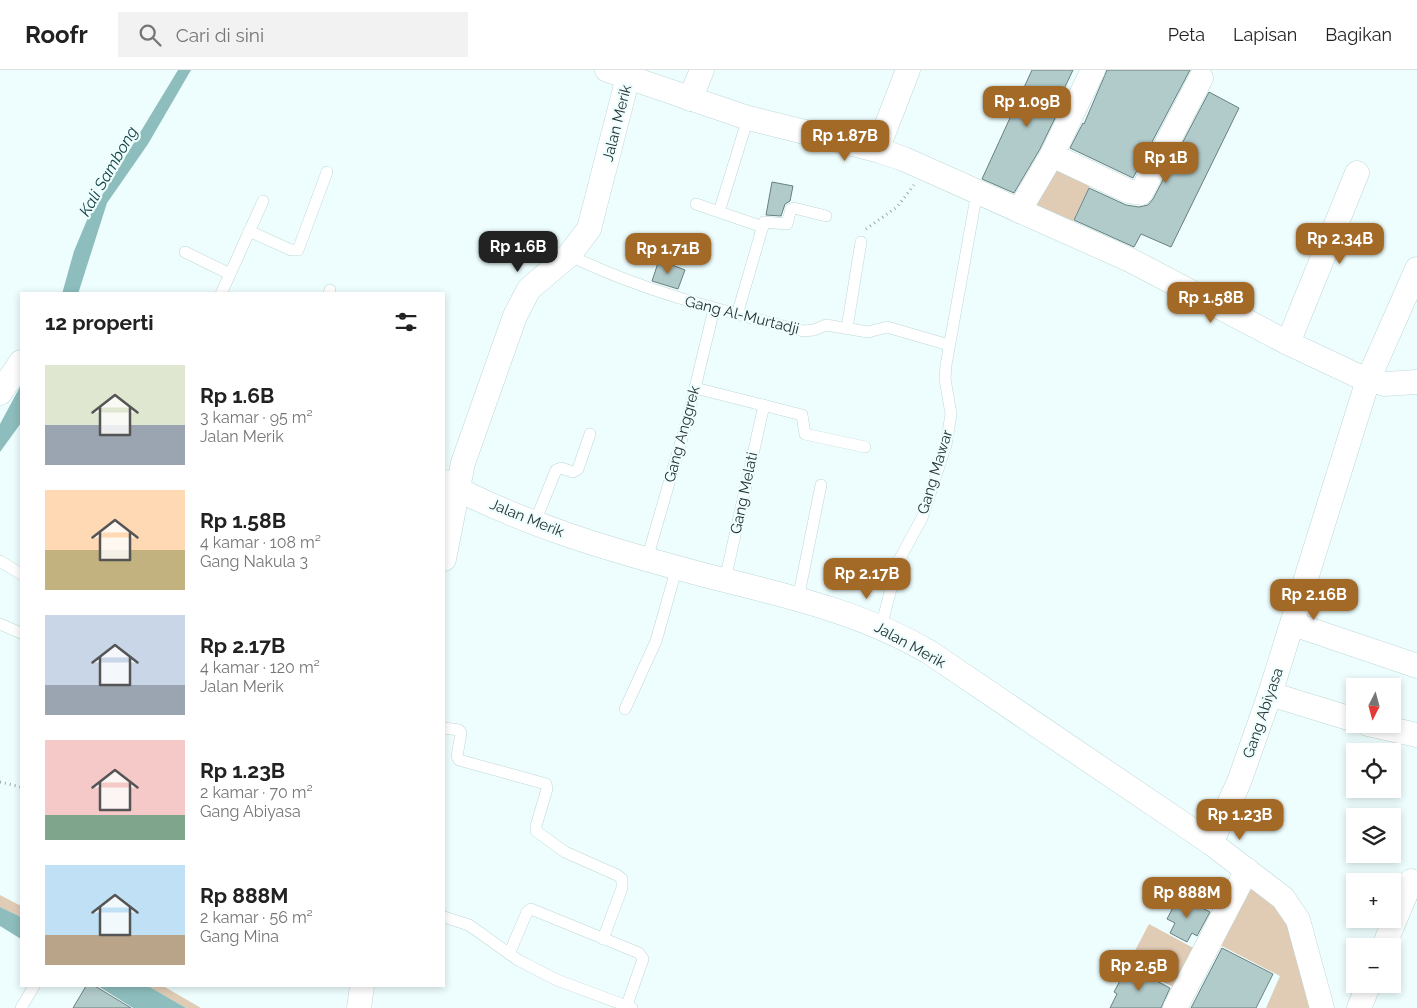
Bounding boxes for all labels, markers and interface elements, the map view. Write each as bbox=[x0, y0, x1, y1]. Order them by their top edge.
search box bbox=[118, 12, 468, 57]
text: Roofr bbox=[25, 20, 88, 49]
icon: search bbox=[136, 21, 164, 49]
text: Cari di sini bbox=[176, 24, 264, 46]
text: Peta bbox=[1168, 24, 1205, 45]
text: Lapisan bbox=[1233, 24, 1297, 45]
text: Bagikan bbox=[1325, 24, 1392, 45]
street label: Jalan Merik bbox=[599, 83, 635, 163]
pin: Rp 1.09B bbox=[975, 85, 1079, 128]
text: Rp 1.09B bbox=[994, 92, 1060, 111]
pin: Rp 1.87B bbox=[793, 119, 897, 162]
water label: Kali Sambong bbox=[75, 123, 142, 220]
text: Rp 1.87B bbox=[812, 126, 878, 145]
pin: Rp 1B bbox=[1131, 142, 1201, 184]
text: Rp 1B bbox=[1144, 148, 1188, 167]
pin: Rp 2.34B bbox=[1288, 222, 1392, 265]
text: Rp 2.34B bbox=[1307, 229, 1373, 248]
pin: Rp 1.6B bbox=[472, 230, 564, 273]
pin: Rp 1.71B bbox=[616, 232, 720, 275]
text: Rp 1.6B bbox=[490, 237, 546, 256]
text: Rp 1.71B bbox=[636, 239, 700, 258]
pin: Rp 1.58B bbox=[1159, 282, 1263, 324]
text: Rp 1.58B bbox=[1178, 288, 1244, 307]
street label: Gang Al-Murtadji bbox=[683, 292, 801, 338]
icon: filters bbox=[392, 308, 420, 336]
text: 12 properti bbox=[45, 310, 154, 335]
text: Rp 1.6B bbox=[200, 383, 274, 408]
street label: Gang Anggrek bbox=[660, 384, 704, 484]
icon: home bbox=[85, 385, 145, 445]
text: 3 kamar · 95 m² bbox=[200, 408, 313, 427]
text: Jalan Merik bbox=[200, 427, 284, 446]
street label: Gang Mawar bbox=[914, 427, 957, 516]
street label: Gang Melati bbox=[727, 450, 761, 536]
street label: Jalan Merik bbox=[487, 495, 567, 541]
text: Rp 1.58B bbox=[200, 508, 286, 533]
icon: home bbox=[85, 510, 145, 570]
text: 4 kamar · 108 m² bbox=[200, 533, 321, 552]
text: Gang Nakula 3 bbox=[200, 552, 308, 571]
pin: Rp 2.17B bbox=[815, 558, 919, 600]
text: Rp 2.17B bbox=[835, 564, 899, 583]
pin: Rp 2.16B bbox=[1262, 578, 1366, 621]
text: Rp 2.16B bbox=[1281, 585, 1347, 604]
street label: Jalan Merik bbox=[871, 618, 949, 672]
text: Rp 2.17B bbox=[200, 633, 285, 658]
icon: home bbox=[85, 635, 145, 695]
text: 4 kamar · 120 m² bbox=[200, 658, 320, 677]
street label: Gang Abiyasa bbox=[1239, 665, 1287, 761]
text: Jalan Merik bbox=[200, 677, 284, 696]
north arrow bbox=[1346, 678, 1401, 732]
map controls bbox=[1346, 678, 1401, 993]
button: locate bbox=[1346, 743, 1401, 798]
text: Rp 1.23B bbox=[200, 758, 285, 783]
icon: home bbox=[85, 760, 145, 820]
text: 2 kamar · 70 m² bbox=[200, 783, 313, 802]
pin: Rp 1.23B bbox=[1188, 798, 1292, 841]
text: Gang Abiyasa bbox=[200, 802, 301, 821]
text: Rp 1.23B bbox=[1208, 805, 1272, 824]
button: layers bbox=[1346, 808, 1401, 863]
button: + bbox=[1346, 873, 1401, 928]
pin: Rp 888M bbox=[1141, 876, 1233, 919]
text: Rp 888M bbox=[200, 883, 288, 908]
text: Rp 888M bbox=[1153, 883, 1221, 902]
icon: home bbox=[85, 885, 145, 945]
text: 2 kamar · 56 m² bbox=[200, 908, 313, 927]
text: Gang Mina bbox=[200, 927, 279, 946]
button: − bbox=[1346, 938, 1401, 993]
pin: Rp 2.5B bbox=[1093, 950, 1185, 992]
text: Rp 2.5B bbox=[1111, 956, 1167, 975]

